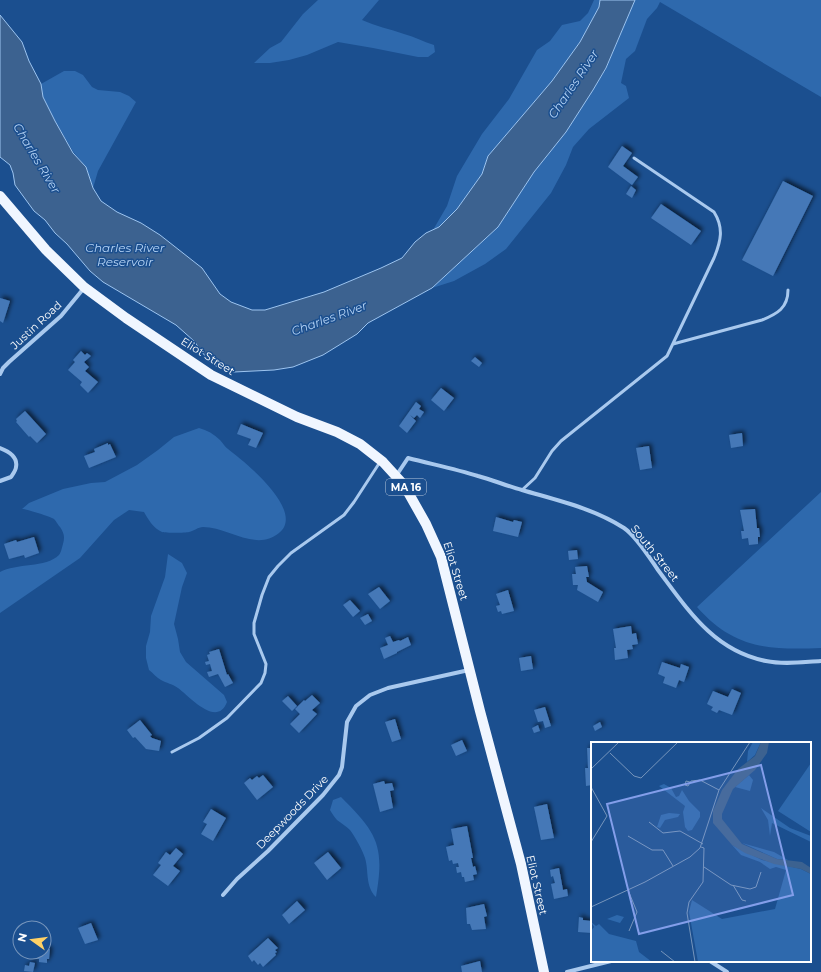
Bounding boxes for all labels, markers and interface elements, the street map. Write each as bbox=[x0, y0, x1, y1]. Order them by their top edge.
water label: Charles River bbox=[545, 47, 602, 121]
water label: Charles River bbox=[10, 120, 64, 196]
water label: Charles River Reservoir bbox=[85, 240, 165, 269]
water label: Charles River bbox=[289, 297, 369, 339]
street label: Justin Road bbox=[7, 298, 64, 353]
street label: Eliot Street bbox=[179, 334, 238, 378]
road number: MA 16 bbox=[386, 479, 426, 495]
street label: South Street bbox=[628, 522, 683, 585]
street label: Eliot Street bbox=[440, 540, 472, 603]
inset map bbox=[591, 742, 811, 962]
street label: Deepwoods Drive bbox=[253, 772, 331, 852]
street label: Eliot Street bbox=[523, 854, 551, 917]
north arrow bbox=[12, 920, 52, 960]
text: N bbox=[14, 932, 30, 944]

